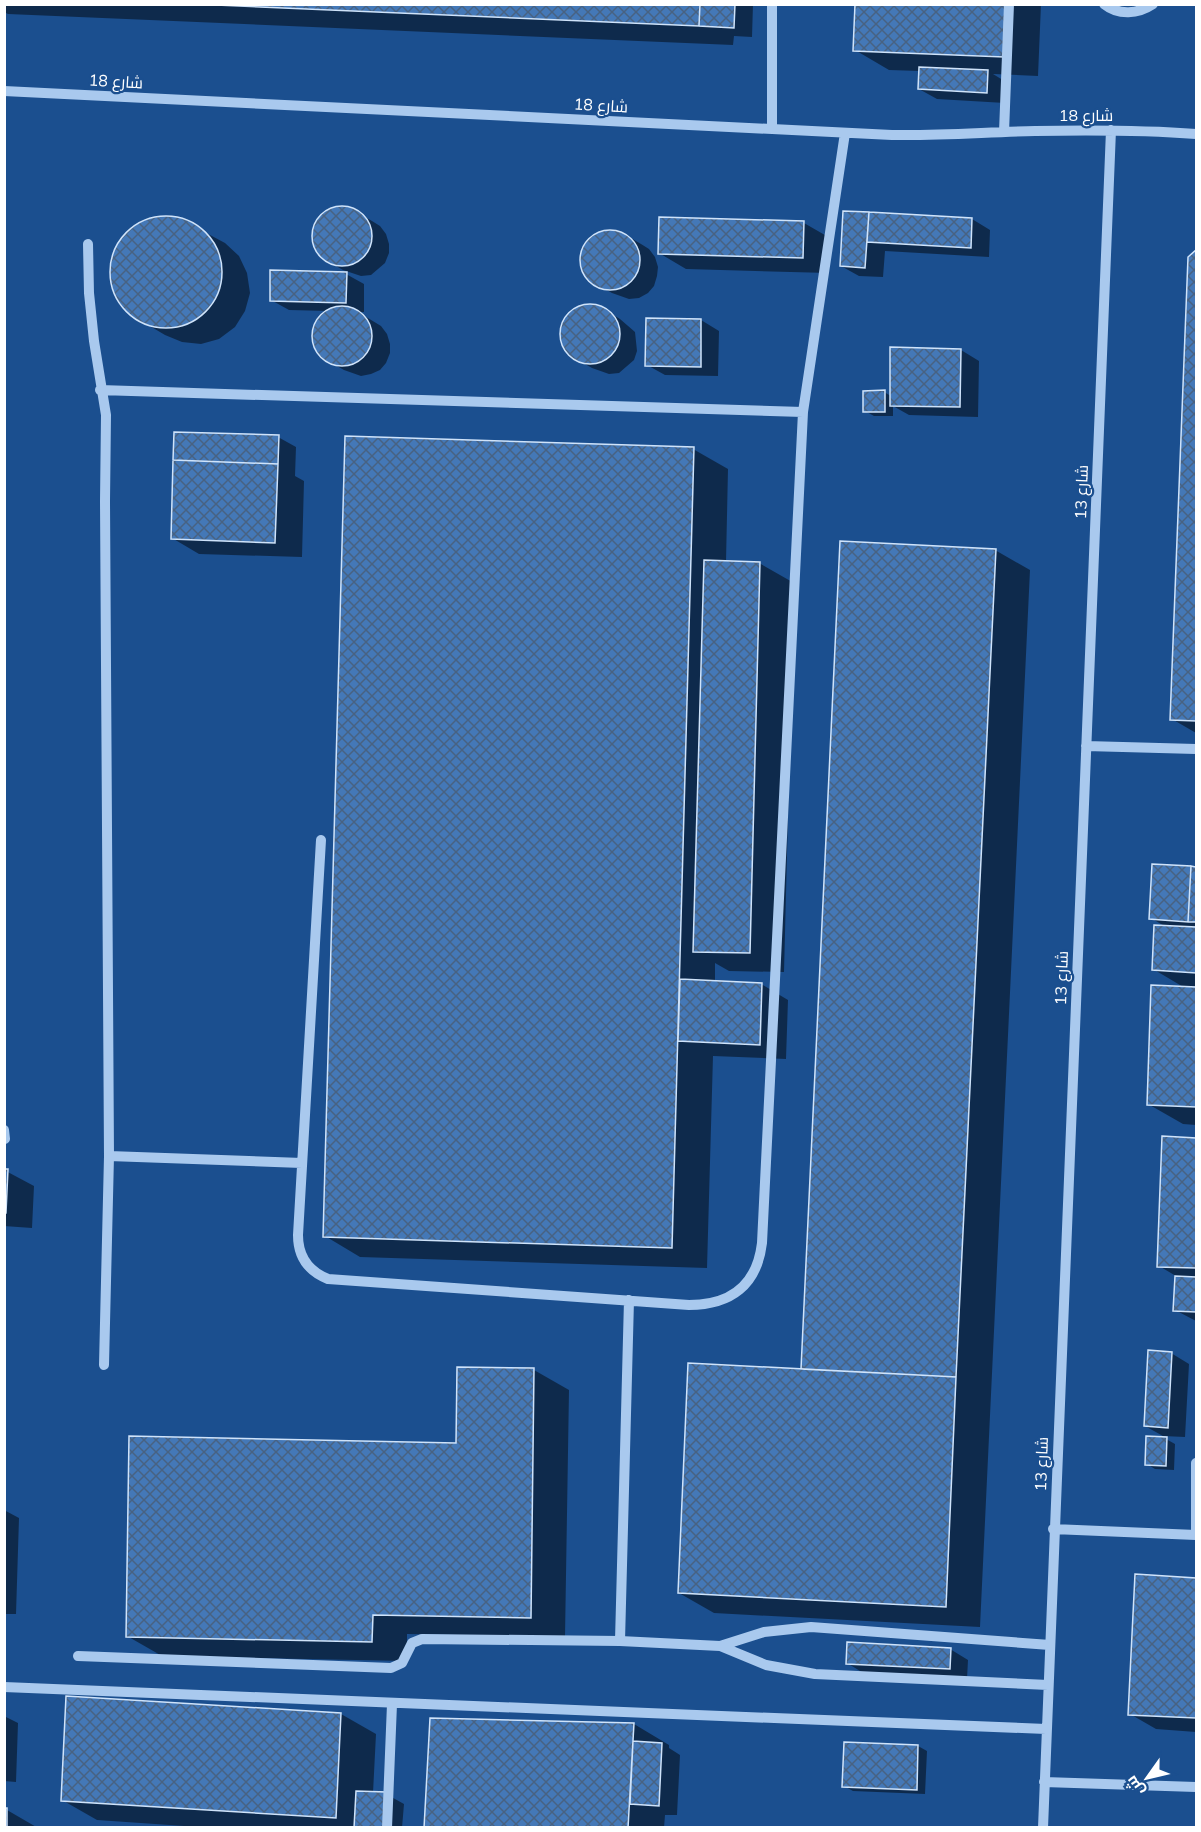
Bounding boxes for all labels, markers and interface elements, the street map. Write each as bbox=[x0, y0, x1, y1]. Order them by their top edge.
street label: شارع 18 bbox=[88, 70, 144, 94]
street label: شارع 18 bbox=[573, 94, 629, 118]
street label: شارع 18 bbox=[1059, 105, 1113, 127]
street label: شارع 13 bbox=[1070, 464, 1094, 520]
street label: شارع 13 bbox=[1050, 950, 1074, 1006]
street label: شارع 13 bbox=[1030, 1436, 1054, 1492]
north arrow bbox=[1117, 1748, 1177, 1808]
text: ش bbox=[1121, 1772, 1149, 1800]

